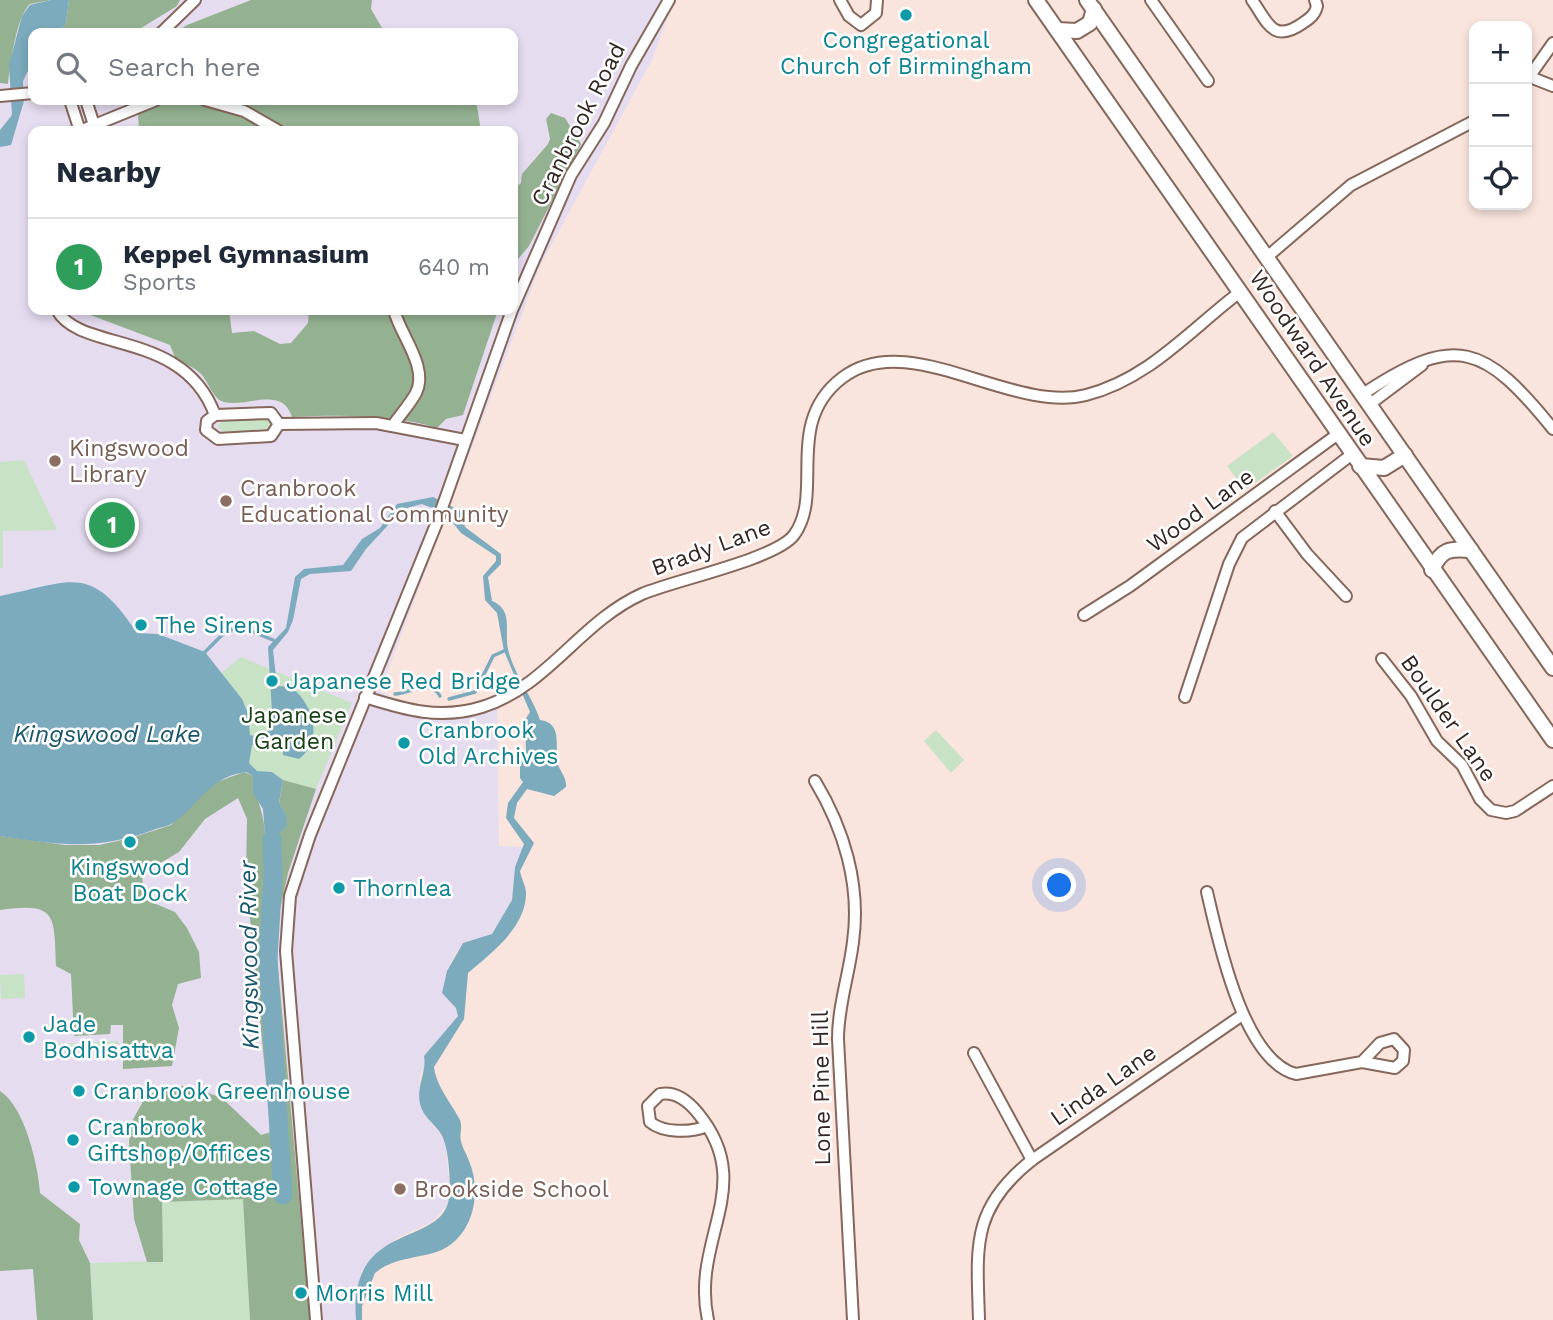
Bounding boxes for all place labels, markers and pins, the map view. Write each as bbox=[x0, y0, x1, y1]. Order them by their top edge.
marker: Congregational Church of Birmingham bbox=[898, 7, 914, 23]
place label: Congregational Church of Birmingham bbox=[780, 27, 1032, 80]
place label: Kingswood Library bbox=[69, 435, 189, 488]
marker: Kingswood Library bbox=[47, 453, 63, 469]
place label: Cranbrook Educational Community bbox=[240, 475, 509, 528]
marker: Cranbrook Educational Community bbox=[218, 493, 234, 509]
pin: 1 bbox=[89, 499, 135, 551]
place label: The Sirens bbox=[155, 612, 273, 639]
marker: The Sirens bbox=[133, 617, 149, 633]
place label: Japanese Red Bridge bbox=[286, 668, 521, 695]
marker: Japanese Red Bridge bbox=[264, 673, 280, 689]
place label: Cranbrook Old Archives bbox=[418, 717, 558, 770]
marker: Cranbrook Old Archives bbox=[396, 735, 412, 751]
marker: Kingswood Boat Dock bbox=[122, 834, 138, 850]
place label: Kingswood Boat Dock bbox=[70, 854, 190, 907]
place label: Thornlea bbox=[353, 875, 451, 902]
marker: Thornlea bbox=[331, 880, 347, 896]
place label: Jade Bodhisattva bbox=[43, 1011, 174, 1064]
marker: Jade Bodhisattva bbox=[21, 1029, 37, 1045]
place label: Cranbrook Greenhouse bbox=[93, 1078, 351, 1105]
marker: Cranbrook Greenhouse bbox=[71, 1083, 87, 1099]
place label: Cranbrook Giftshop/Offices bbox=[87, 1114, 271, 1167]
marker: Cranbrook Giftshop/Offices bbox=[65, 1132, 81, 1148]
place label: Townage Cottage bbox=[88, 1174, 278, 1201]
place label: Brookside School bbox=[414, 1176, 609, 1203]
marker: Townage Cottage bbox=[66, 1179, 82, 1195]
marker: Brookside School bbox=[392, 1181, 408, 1197]
place label: Morris Mill bbox=[315, 1280, 433, 1307]
marker: Morris Mill bbox=[293, 1285, 309, 1301]

